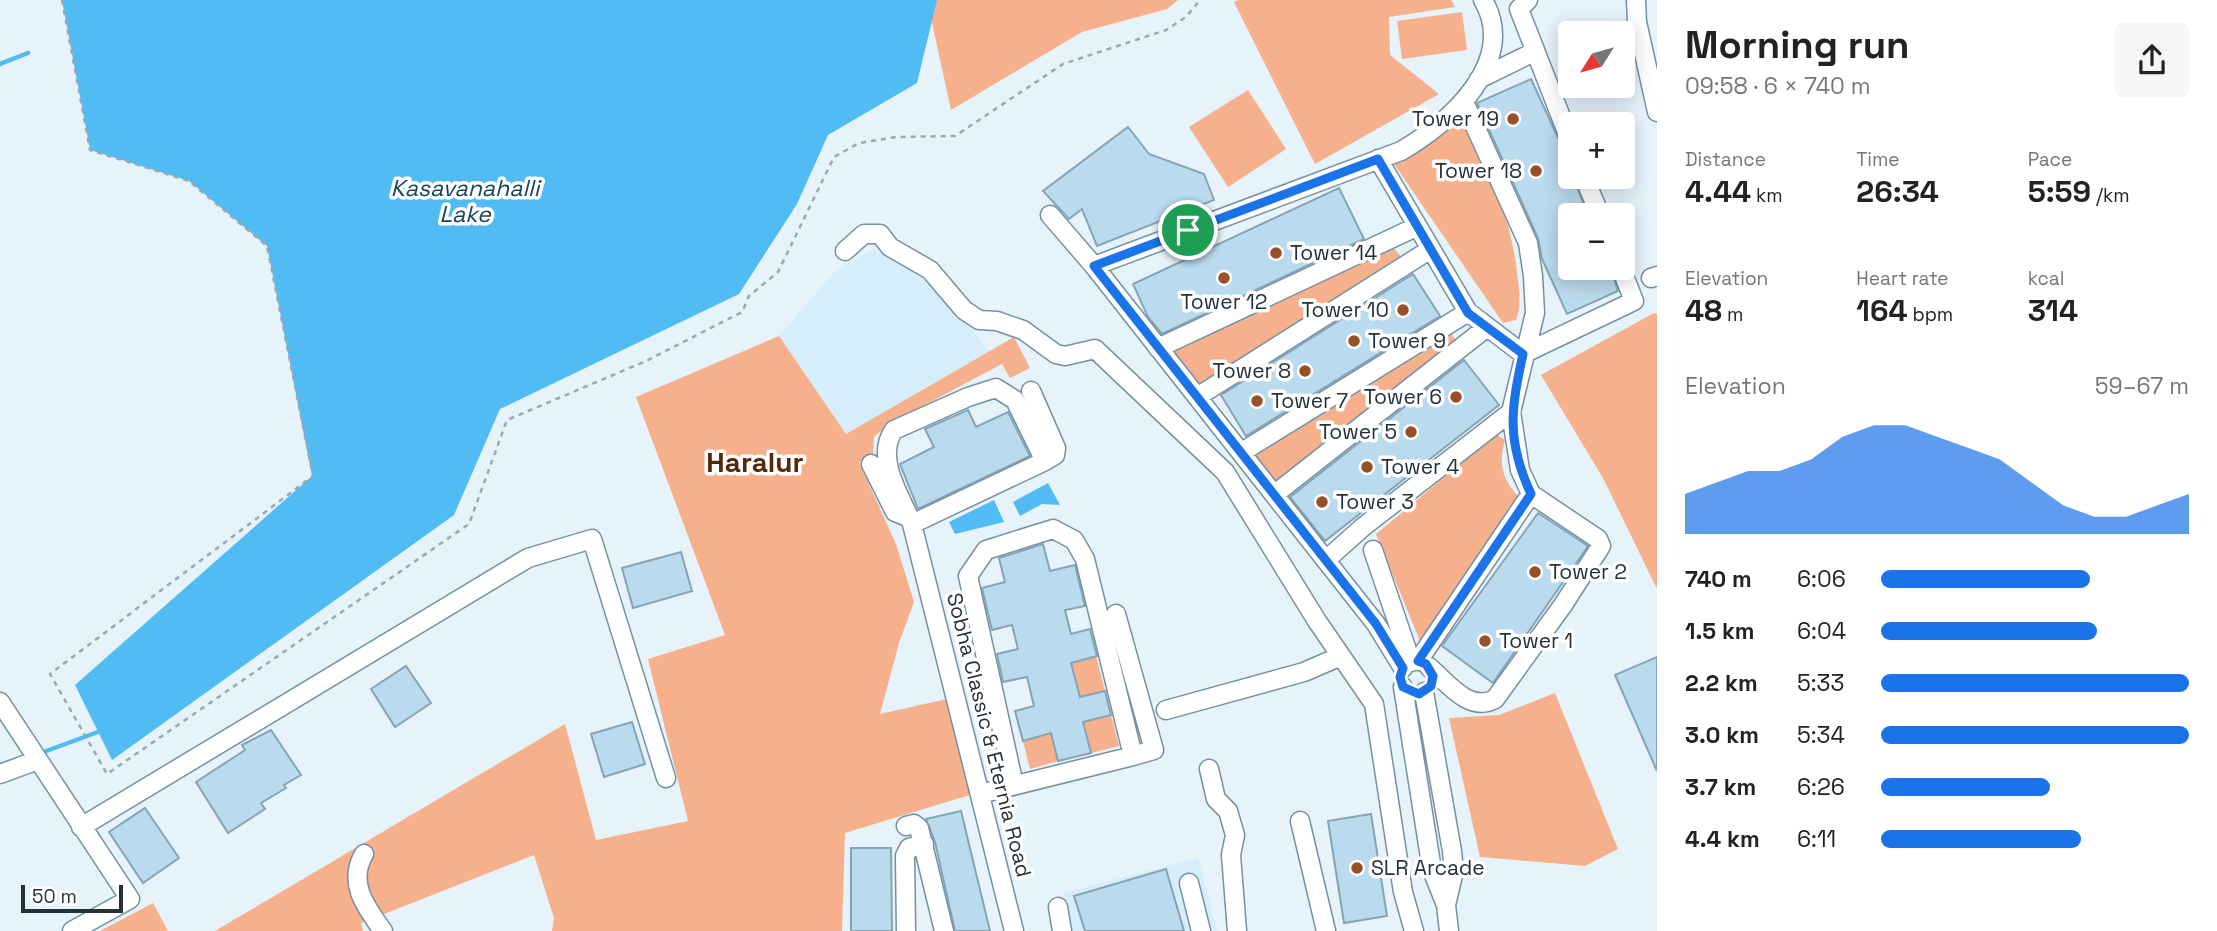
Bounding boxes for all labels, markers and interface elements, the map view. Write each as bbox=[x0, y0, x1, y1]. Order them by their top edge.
north arrow bbox=[1558, 21, 1634, 98]
map controls bbox=[1558, 21, 1635, 280]
text: Morning run bbox=[1685, 21, 1910, 69]
button: share bbox=[2115, 23, 2189, 97]
text: 09:58 · 6 × 740 m bbox=[1685, 71, 1870, 101]
place label: Tower 19 bbox=[1412, 105, 1499, 132]
marker: Tower 19 bbox=[1505, 111, 1521, 127]
button: + bbox=[1558, 112, 1635, 189]
text: Distance bbox=[1685, 147, 1766, 172]
text: Time bbox=[1856, 147, 1900, 172]
text: Pace bbox=[2028, 147, 2072, 172]
place label: Tower 18 bbox=[1435, 157, 1522, 184]
marker: Tower 18 bbox=[1528, 163, 1544, 179]
text: 4.44 bbox=[1685, 172, 1751, 211]
text: 26:34 bbox=[1856, 172, 1939, 211]
text: 5:59 bbox=[2028, 172, 2091, 211]
water label: Kasavanahalli Lake bbox=[391, 173, 542, 229]
text: km bbox=[1751, 183, 1783, 208]
text: /km bbox=[2091, 183, 2130, 208]
pin bbox=[1158, 200, 1218, 260]
button: − bbox=[1558, 203, 1635, 280]
icon: arrive bbox=[1169, 211, 1207, 249]
place label: Tower 14 bbox=[1290, 239, 1377, 266]
marker: Tower 14 bbox=[1268, 245, 1284, 261]
text: Elevation bbox=[1685, 266, 1768, 291]
text: Heart rate bbox=[1856, 266, 1949, 291]
text: kcal bbox=[2028, 266, 2064, 291]
marker: Tower 12 bbox=[1216, 270, 1232, 286]
place label: Tower 12 bbox=[1181, 288, 1267, 315]
text: 48 bbox=[1685, 291, 1722, 330]
text: 164 bbox=[1856, 291, 1908, 330]
text: 314 bbox=[2028, 291, 2078, 330]
place label: Tower 10 bbox=[1301, 296, 1389, 323]
marker: Tower 10 bbox=[1395, 302, 1411, 318]
text: m bbox=[1722, 302, 1743, 327]
text: bpm bbox=[1908, 302, 1953, 327]
place label: Tower 9 bbox=[1368, 327, 1446, 354]
marker: Tower 9 bbox=[1346, 333, 1362, 349]
place label: Tower 8 bbox=[1213, 357, 1291, 384]
marker: Tower 8 bbox=[1297, 363, 1313, 379]
text: Elevation bbox=[1685, 371, 1786, 401]
text: 59–67 m bbox=[2095, 371, 2189, 401]
place label: Tower 6 bbox=[1364, 383, 1442, 410]
place label: Tower 7 bbox=[1271, 387, 1348, 414]
marker: Tower 6 bbox=[1448, 389, 1464, 405]
marker: Tower 7 bbox=[1249, 393, 1265, 409]
place label: Tower 5 bbox=[1319, 418, 1397, 445]
marker: Tower 5 bbox=[1403, 424, 1419, 440]
district label: Haralur bbox=[706, 444, 804, 480]
place label: Tower 4 bbox=[1381, 453, 1460, 480]
marker: Tower 4 bbox=[1359, 459, 1375, 475]
place label: Tower 3 bbox=[1336, 488, 1414, 515]
marker: Tower 3 bbox=[1314, 494, 1330, 510]
place label: Tower 2 bbox=[1549, 558, 1627, 585]
marker: Tower 2 bbox=[1527, 564, 1543, 580]
text: 740 m bbox=[1685, 564, 1752, 594]
text: 6:06 bbox=[1797, 564, 1846, 594]
street label: Sobha Classic & Eternia Road bbox=[941, 590, 1038, 880]
text: 1.5 km bbox=[1685, 616, 1755, 646]
text: 6:04 bbox=[1797, 616, 1846, 646]
place label: Tower 1 bbox=[1499, 627, 1573, 654]
marker: Tower 1 bbox=[1477, 633, 1493, 649]
text: 2.2 km bbox=[1685, 668, 1758, 698]
text: 5:33 bbox=[1797, 668, 1844, 698]
text: 3.0 km bbox=[1685, 720, 1759, 750]
text: 5:34 bbox=[1797, 720, 1845, 750]
text: 3.7 km bbox=[1685, 772, 1756, 802]
text: 6:26 bbox=[1797, 772, 1845, 802]
text: 4.4 km bbox=[1685, 824, 1760, 854]
text: 6:11 bbox=[1797, 824, 1836, 854]
place label: SLR Arcade bbox=[1371, 854, 1485, 881]
marker: SLR Arcade bbox=[1349, 860, 1365, 876]
scale bar bbox=[21, 882, 122, 914]
text: 50 m bbox=[32, 884, 77, 909]

